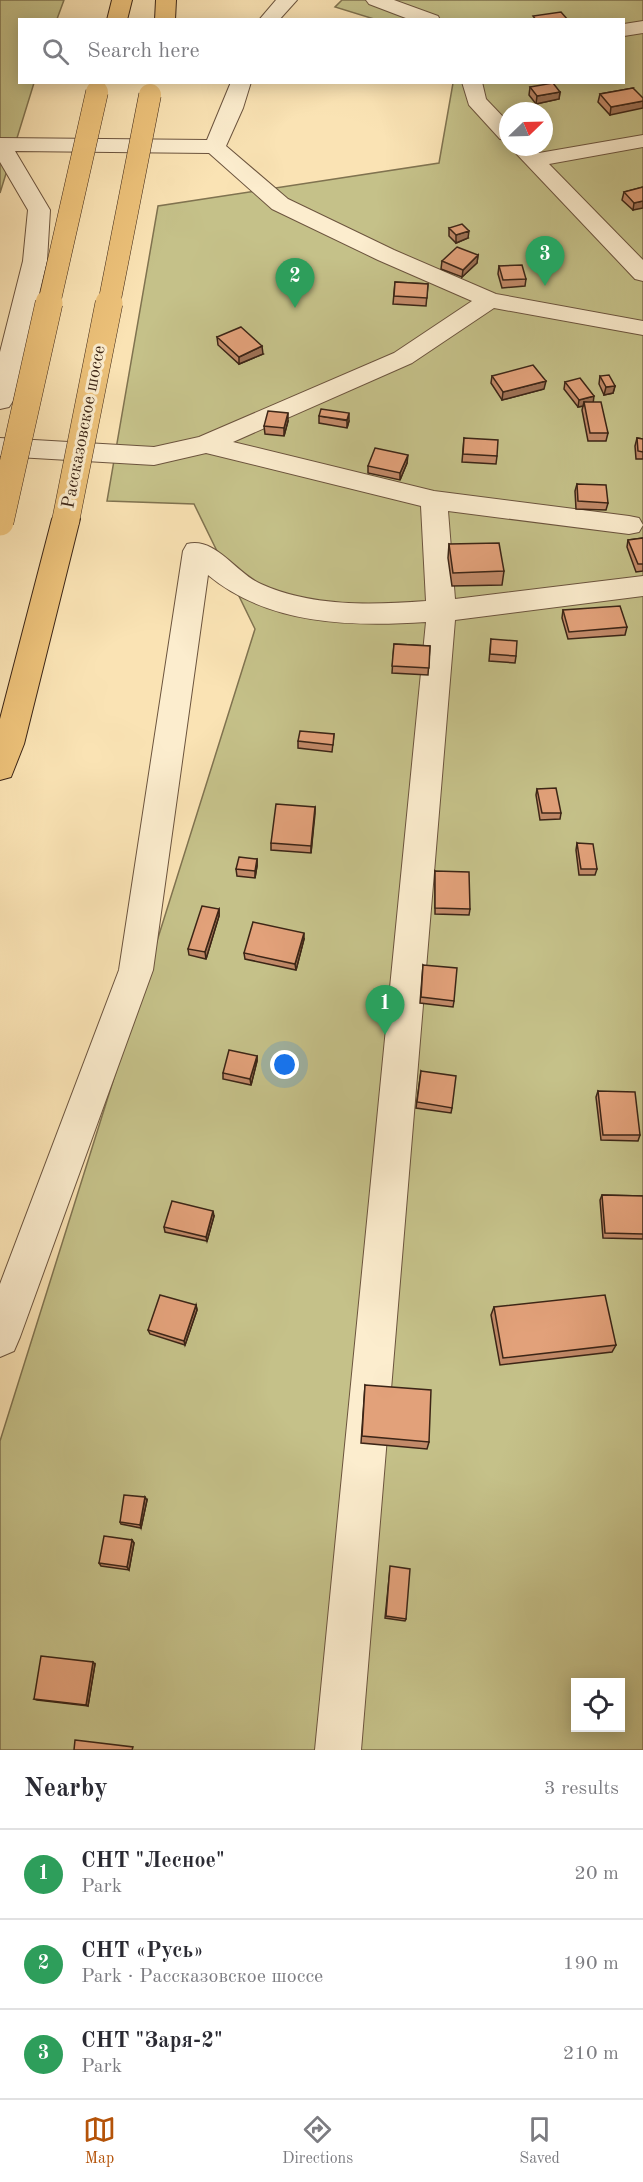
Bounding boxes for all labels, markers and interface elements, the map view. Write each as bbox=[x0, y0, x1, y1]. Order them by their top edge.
search box bbox=[18, 18, 625, 84]
icon: search bbox=[39, 35, 72, 68]
text: Search here bbox=[87, 40, 200, 62]
north arrow bbox=[499, 102, 553, 156]
pin: 3 bbox=[526, 236, 564, 286]
pin: 2 bbox=[276, 258, 314, 308]
street label: Рассказовское шоссе bbox=[59, 344, 109, 510]
pin: 1 bbox=[366, 986, 404, 1035]
your location bbox=[270, 1050, 299, 1079]
map controls bbox=[571, 1678, 625, 1732]
button: locate bbox=[571, 1678, 625, 1732]
text: Nearby bbox=[24, 1776, 108, 1802]
text: 3 results bbox=[544, 1779, 619, 1799]
text: СНТ "Лесное" bbox=[81, 1850, 225, 1872]
text: 1 bbox=[38, 1864, 49, 1884]
text: 20 m bbox=[574, 1864, 619, 1884]
text: Park bbox=[81, 1877, 122, 1897]
text: СНТ «Русь» bbox=[81, 1940, 204, 1962]
text: 2 bbox=[38, 1954, 49, 1974]
text: 190 m bbox=[563, 1954, 619, 1974]
text: Park · Рассказовское шоссе bbox=[81, 1967, 323, 1987]
text: СНТ "Заря-2" bbox=[81, 2030, 223, 2052]
text: 3 bbox=[38, 2044, 49, 2064]
text: 210 m bbox=[563, 2044, 619, 2064]
text: Park bbox=[81, 2057, 122, 2077]
tab: Map bbox=[83, 2113, 116, 2169]
tab: Directions bbox=[282, 2113, 353, 2169]
tab: Saved bbox=[519, 2113, 560, 2169]

